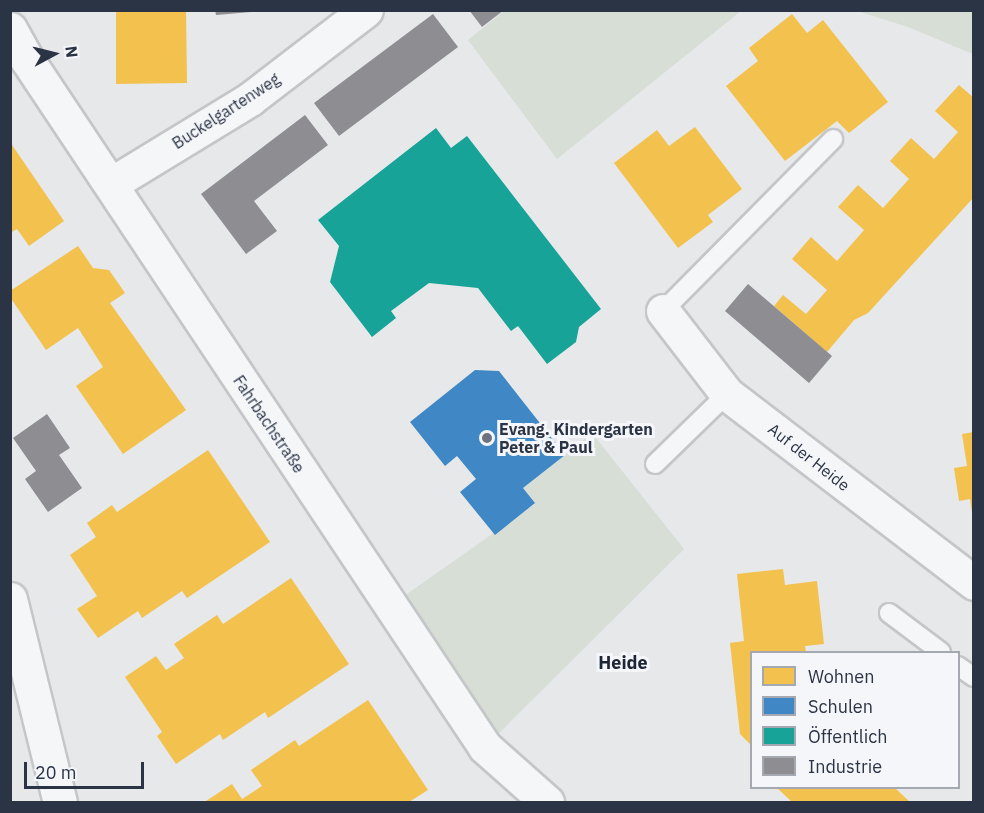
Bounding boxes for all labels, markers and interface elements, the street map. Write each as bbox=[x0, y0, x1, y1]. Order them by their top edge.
north arrow bbox=[24, 24, 84, 84]
text: N bbox=[61, 45, 82, 59]
street label: Buckelgartenweg bbox=[169, 69, 283, 153]
street label: Fahrbachstraße bbox=[229, 372, 309, 476]
place label: Evang. Kindergarten Peter & Paul bbox=[499, 419, 653, 457]
street label: Auf der Heide bbox=[764, 419, 854, 495]
marker: Evang. Kindergarten Peter & Paul bbox=[480, 431, 494, 445]
legend bbox=[750, 651, 960, 789]
district label: Heide bbox=[598, 652, 648, 674]
text: Wohnen bbox=[808, 665, 874, 688]
text: Schulen bbox=[808, 695, 873, 718]
text: Öffentlich bbox=[808, 725, 887, 748]
scale bar bbox=[27, 750, 147, 788]
text: Industrie bbox=[808, 755, 882, 778]
text: 20 m bbox=[35, 761, 77, 784]

